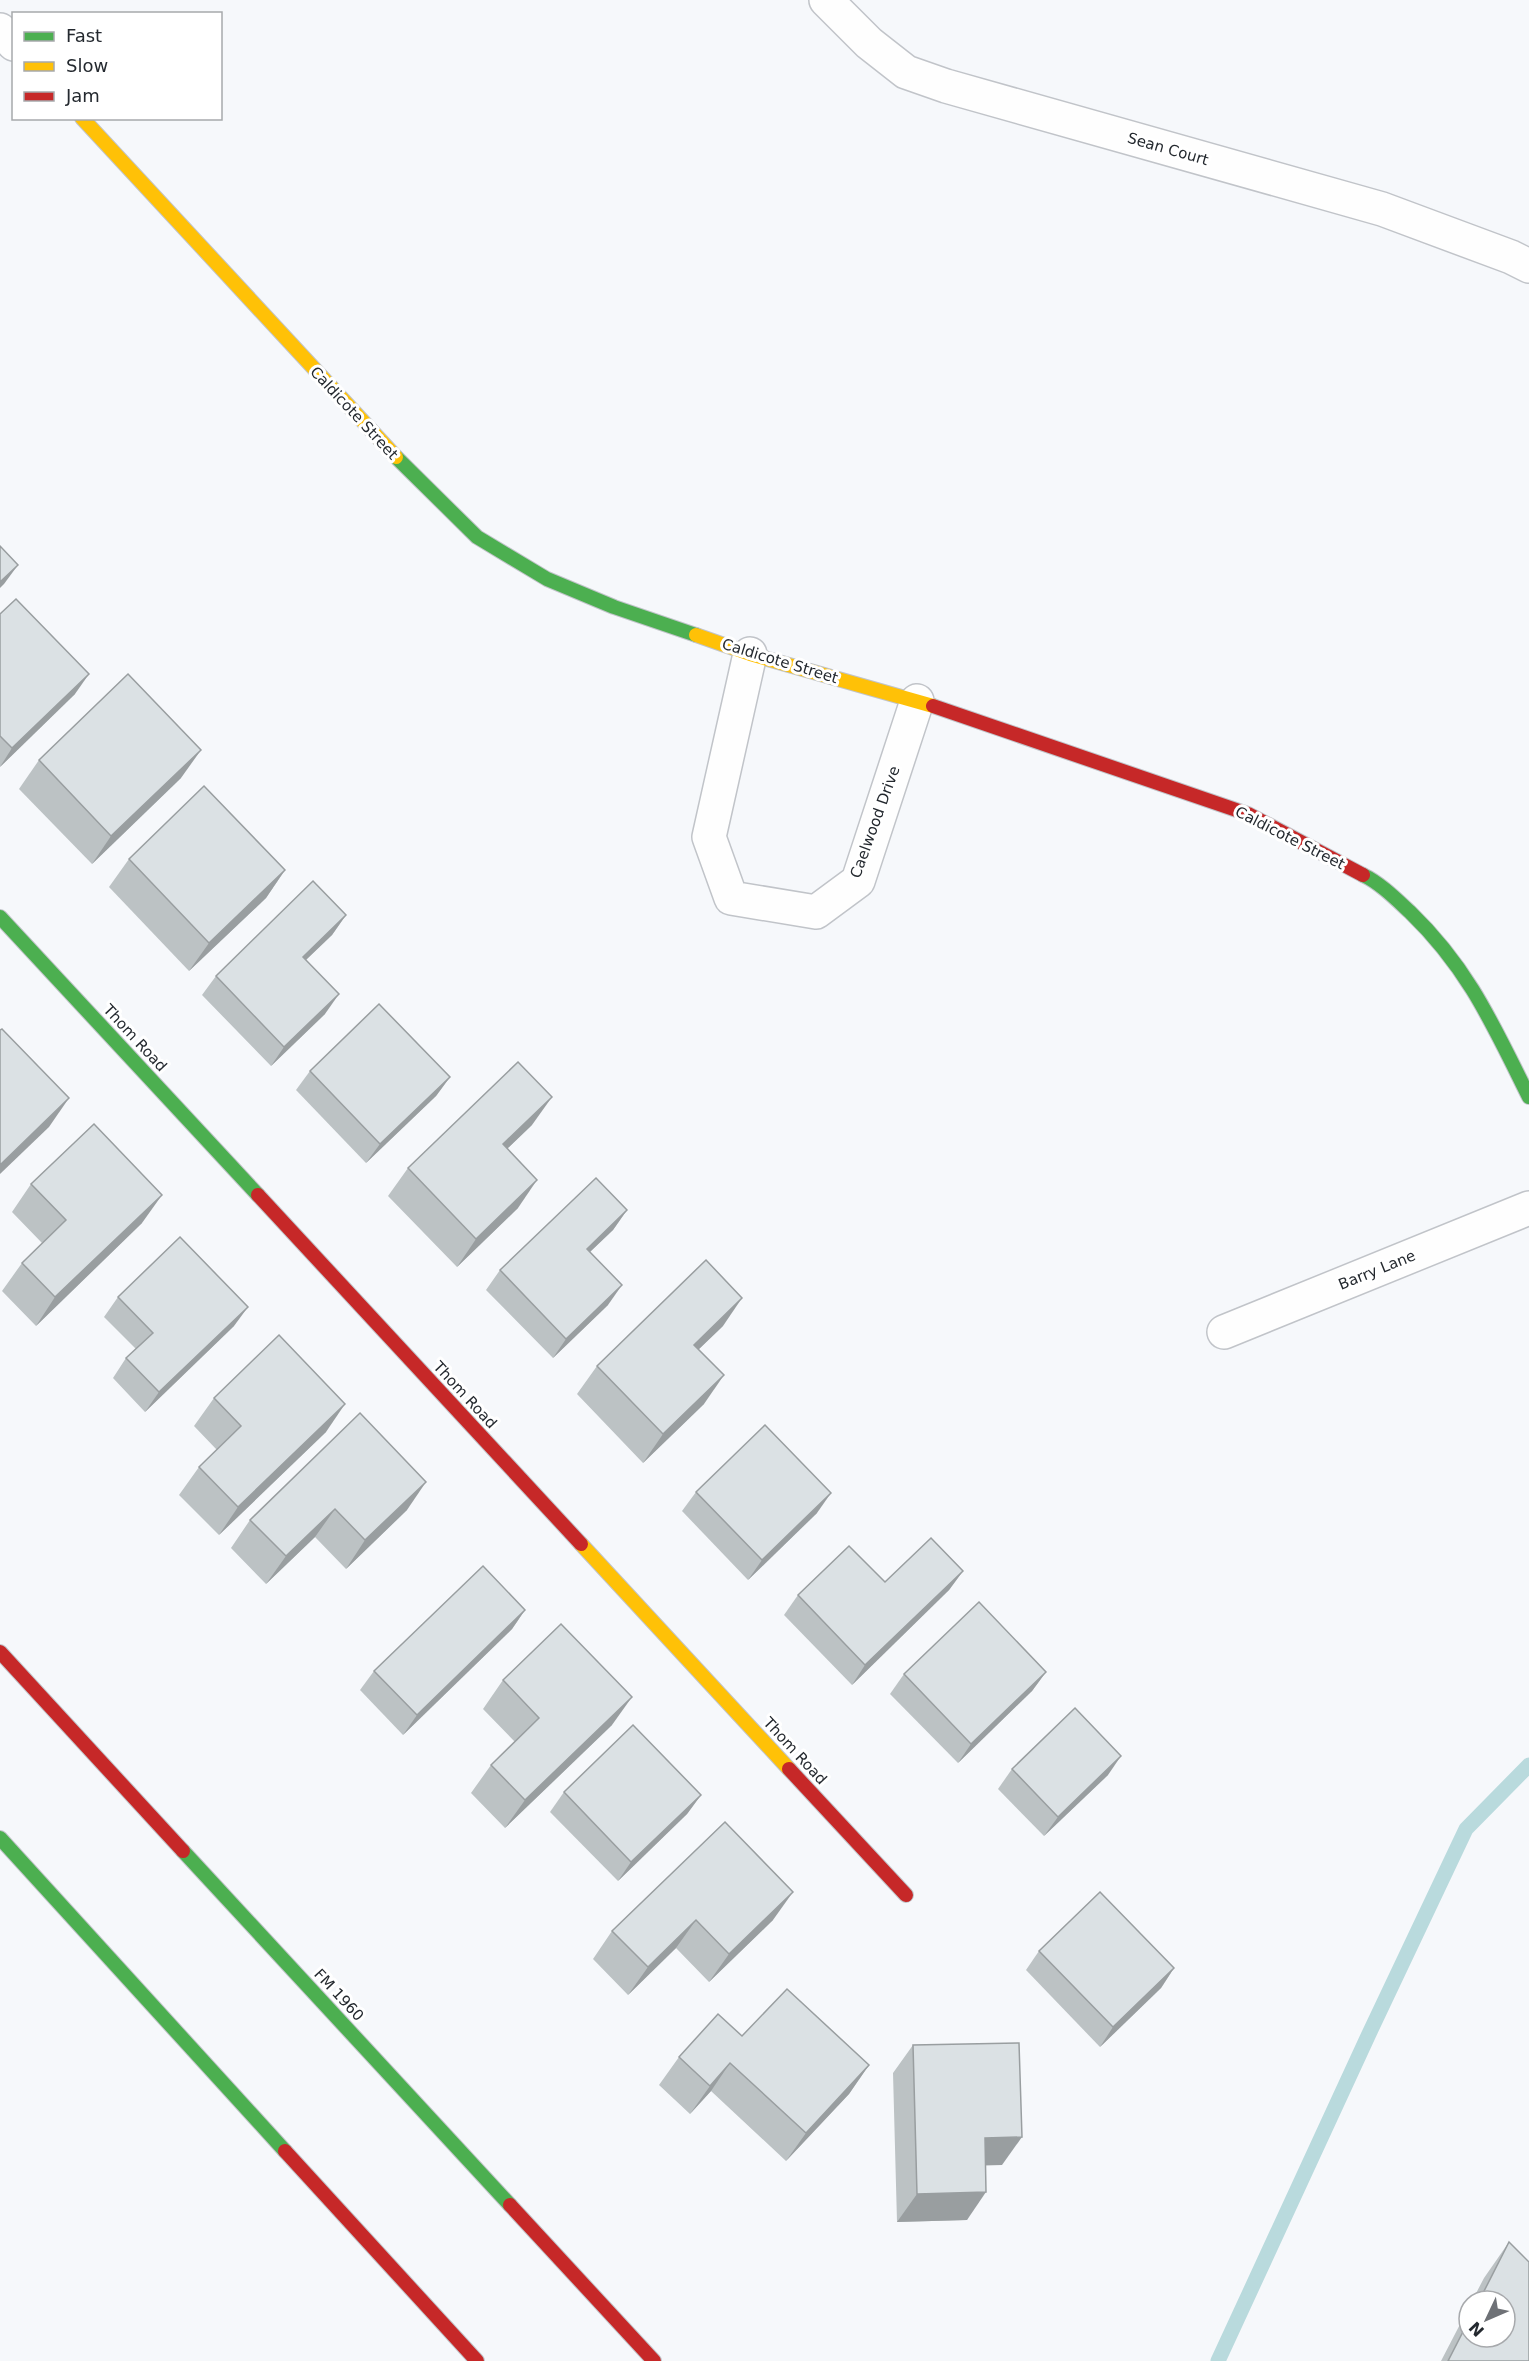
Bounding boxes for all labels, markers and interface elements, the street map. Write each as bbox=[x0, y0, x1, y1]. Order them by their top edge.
legend bbox=[12, 12, 222, 120]
text: Fast bbox=[66, 25, 102, 46]
text: Slow bbox=[66, 55, 108, 76]
text: Jam bbox=[65, 85, 100, 106]
street label: Sean Court bbox=[1125, 129, 1211, 169]
street label: Caldicote Street bbox=[306, 363, 402, 463]
street label: Caldicote Street bbox=[720, 635, 840, 687]
street label: Caelwood Drive bbox=[846, 763, 904, 881]
street label: Caldicote Street bbox=[1232, 803, 1348, 873]
street label: Thom Road bbox=[99, 1000, 171, 1075]
street label: Barry Lane bbox=[1336, 1246, 1418, 1294]
street label: Thom Road bbox=[429, 1357, 501, 1432]
street label: Thom Road bbox=[759, 1713, 831, 1788]
street label: FM 1960 bbox=[310, 1965, 368, 2025]
north arrow bbox=[1457, 2289, 1517, 2349]
text: N bbox=[1465, 2318, 1488, 2340]

